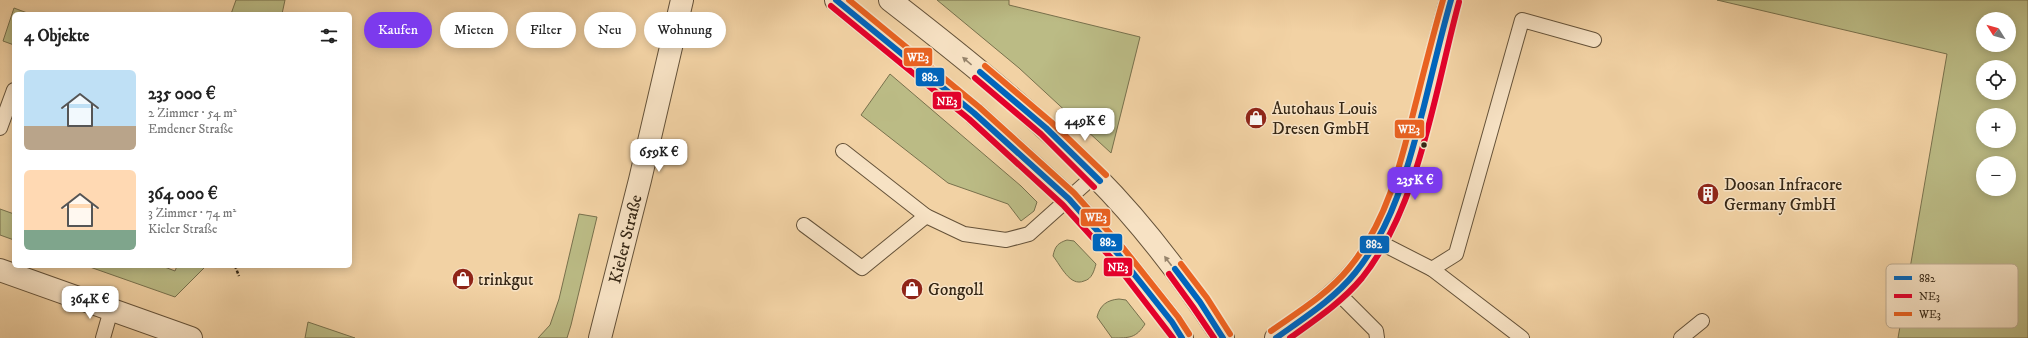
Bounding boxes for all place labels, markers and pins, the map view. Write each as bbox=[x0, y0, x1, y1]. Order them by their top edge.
place label: Autohaus Louis Dresen GmbH bbox=[1272, 98, 1377, 140]
shop icon: Autohaus Louis Dresen GmbH bbox=[1243, 105, 1269, 131]
pin: 449K € bbox=[1052, 108, 1118, 142]
pin: 659K € bbox=[626, 139, 692, 173]
unlabelled marker bbox=[1419, 140, 1429, 150]
pin: 235K € bbox=[1382, 167, 1448, 201]
place label: Doosan Infracore Germany GmbH bbox=[1724, 174, 1842, 216]
building icon: Doosan Infracore Germany GmbH bbox=[1695, 181, 1721, 207]
shop icon: trinkgut bbox=[450, 266, 476, 292]
place label: trinkgut bbox=[478, 269, 534, 291]
shop icon: Gongoll bbox=[899, 276, 925, 302]
place label: Gongoll bbox=[928, 279, 984, 301]
pin: 364K € bbox=[57, 286, 123, 320]

